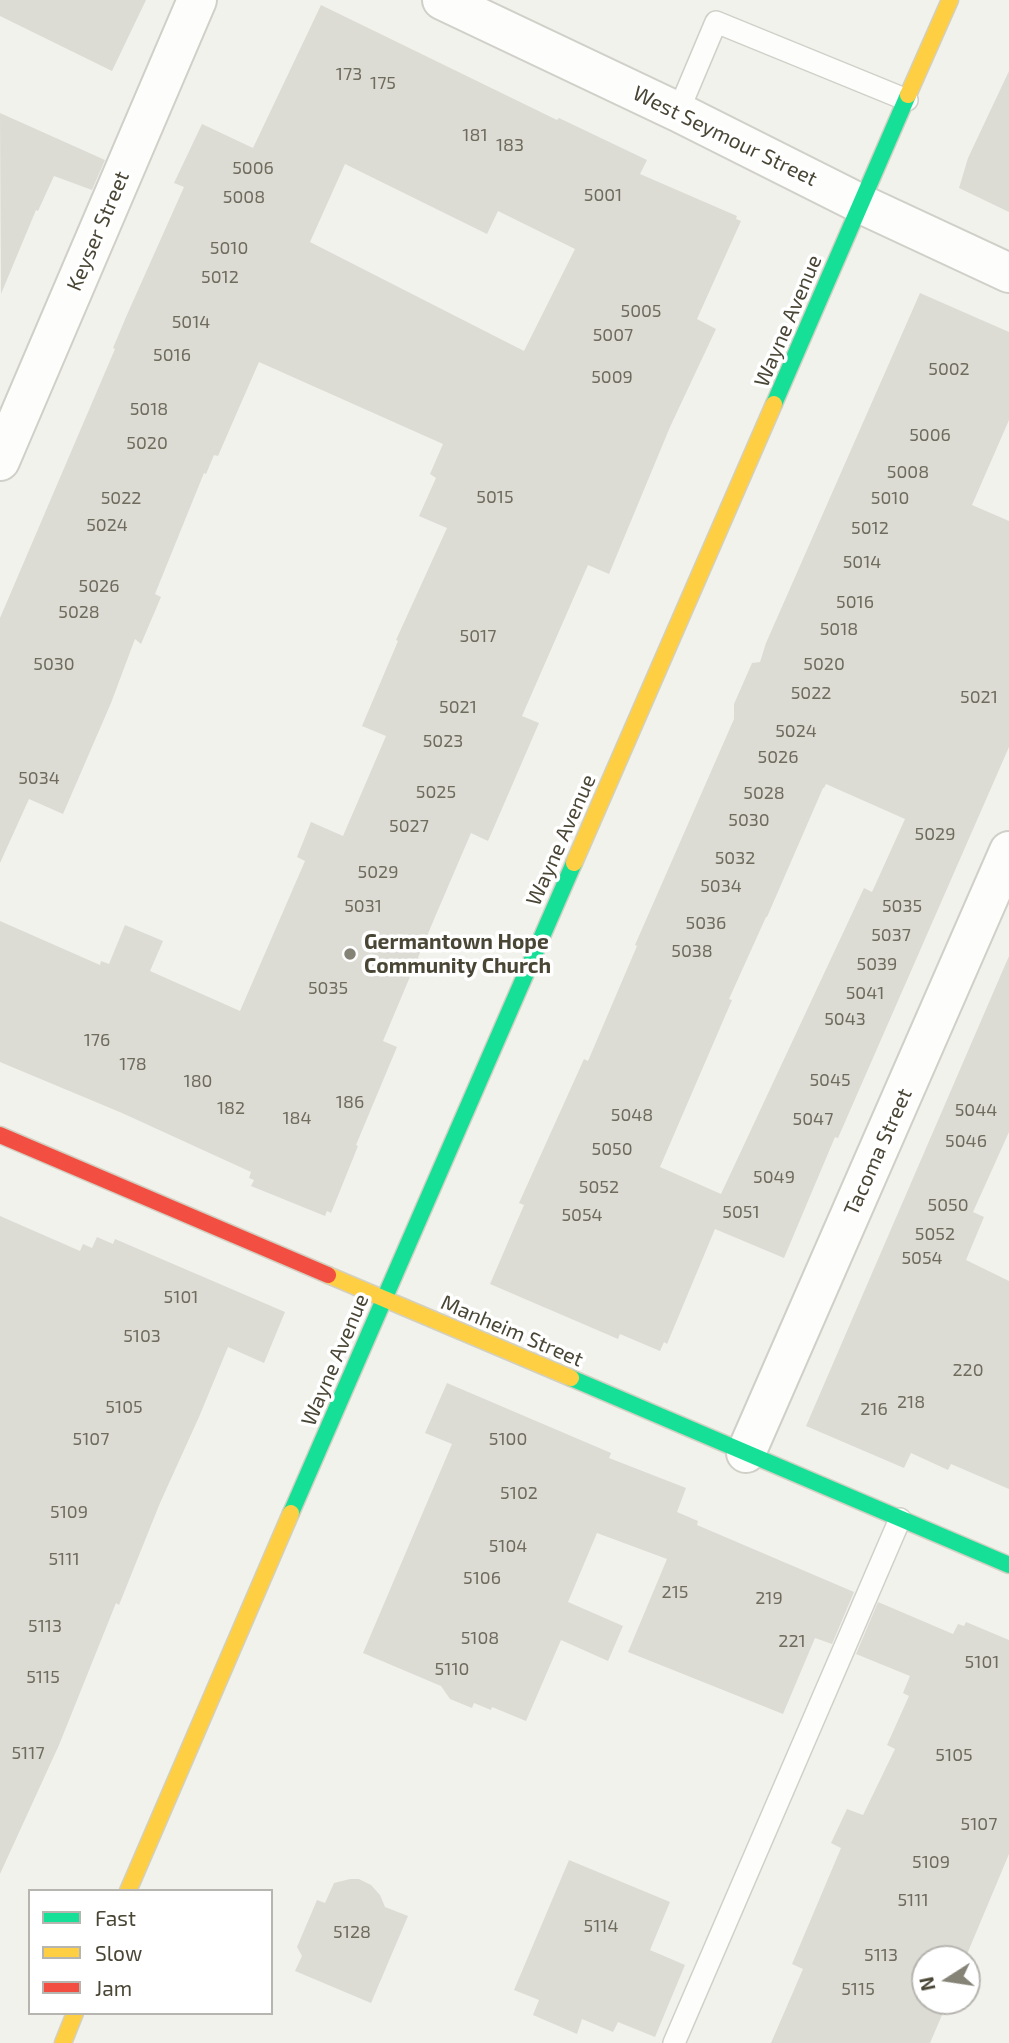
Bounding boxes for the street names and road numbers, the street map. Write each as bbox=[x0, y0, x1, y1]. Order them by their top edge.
street label: West Seymour Street bbox=[629, 80, 821, 192]
street label: Keyser Street bbox=[61, 167, 135, 295]
street label: Wayne Avenue bbox=[749, 251, 827, 391]
street label: Wayne Avenue bbox=[521, 771, 601, 909]
street label: Tacoma Street bbox=[839, 1084, 917, 1220]
street label: Wayne Avenue bbox=[296, 1290, 374, 1430]
street label: Manheim Street bbox=[437, 1290, 587, 1372]

